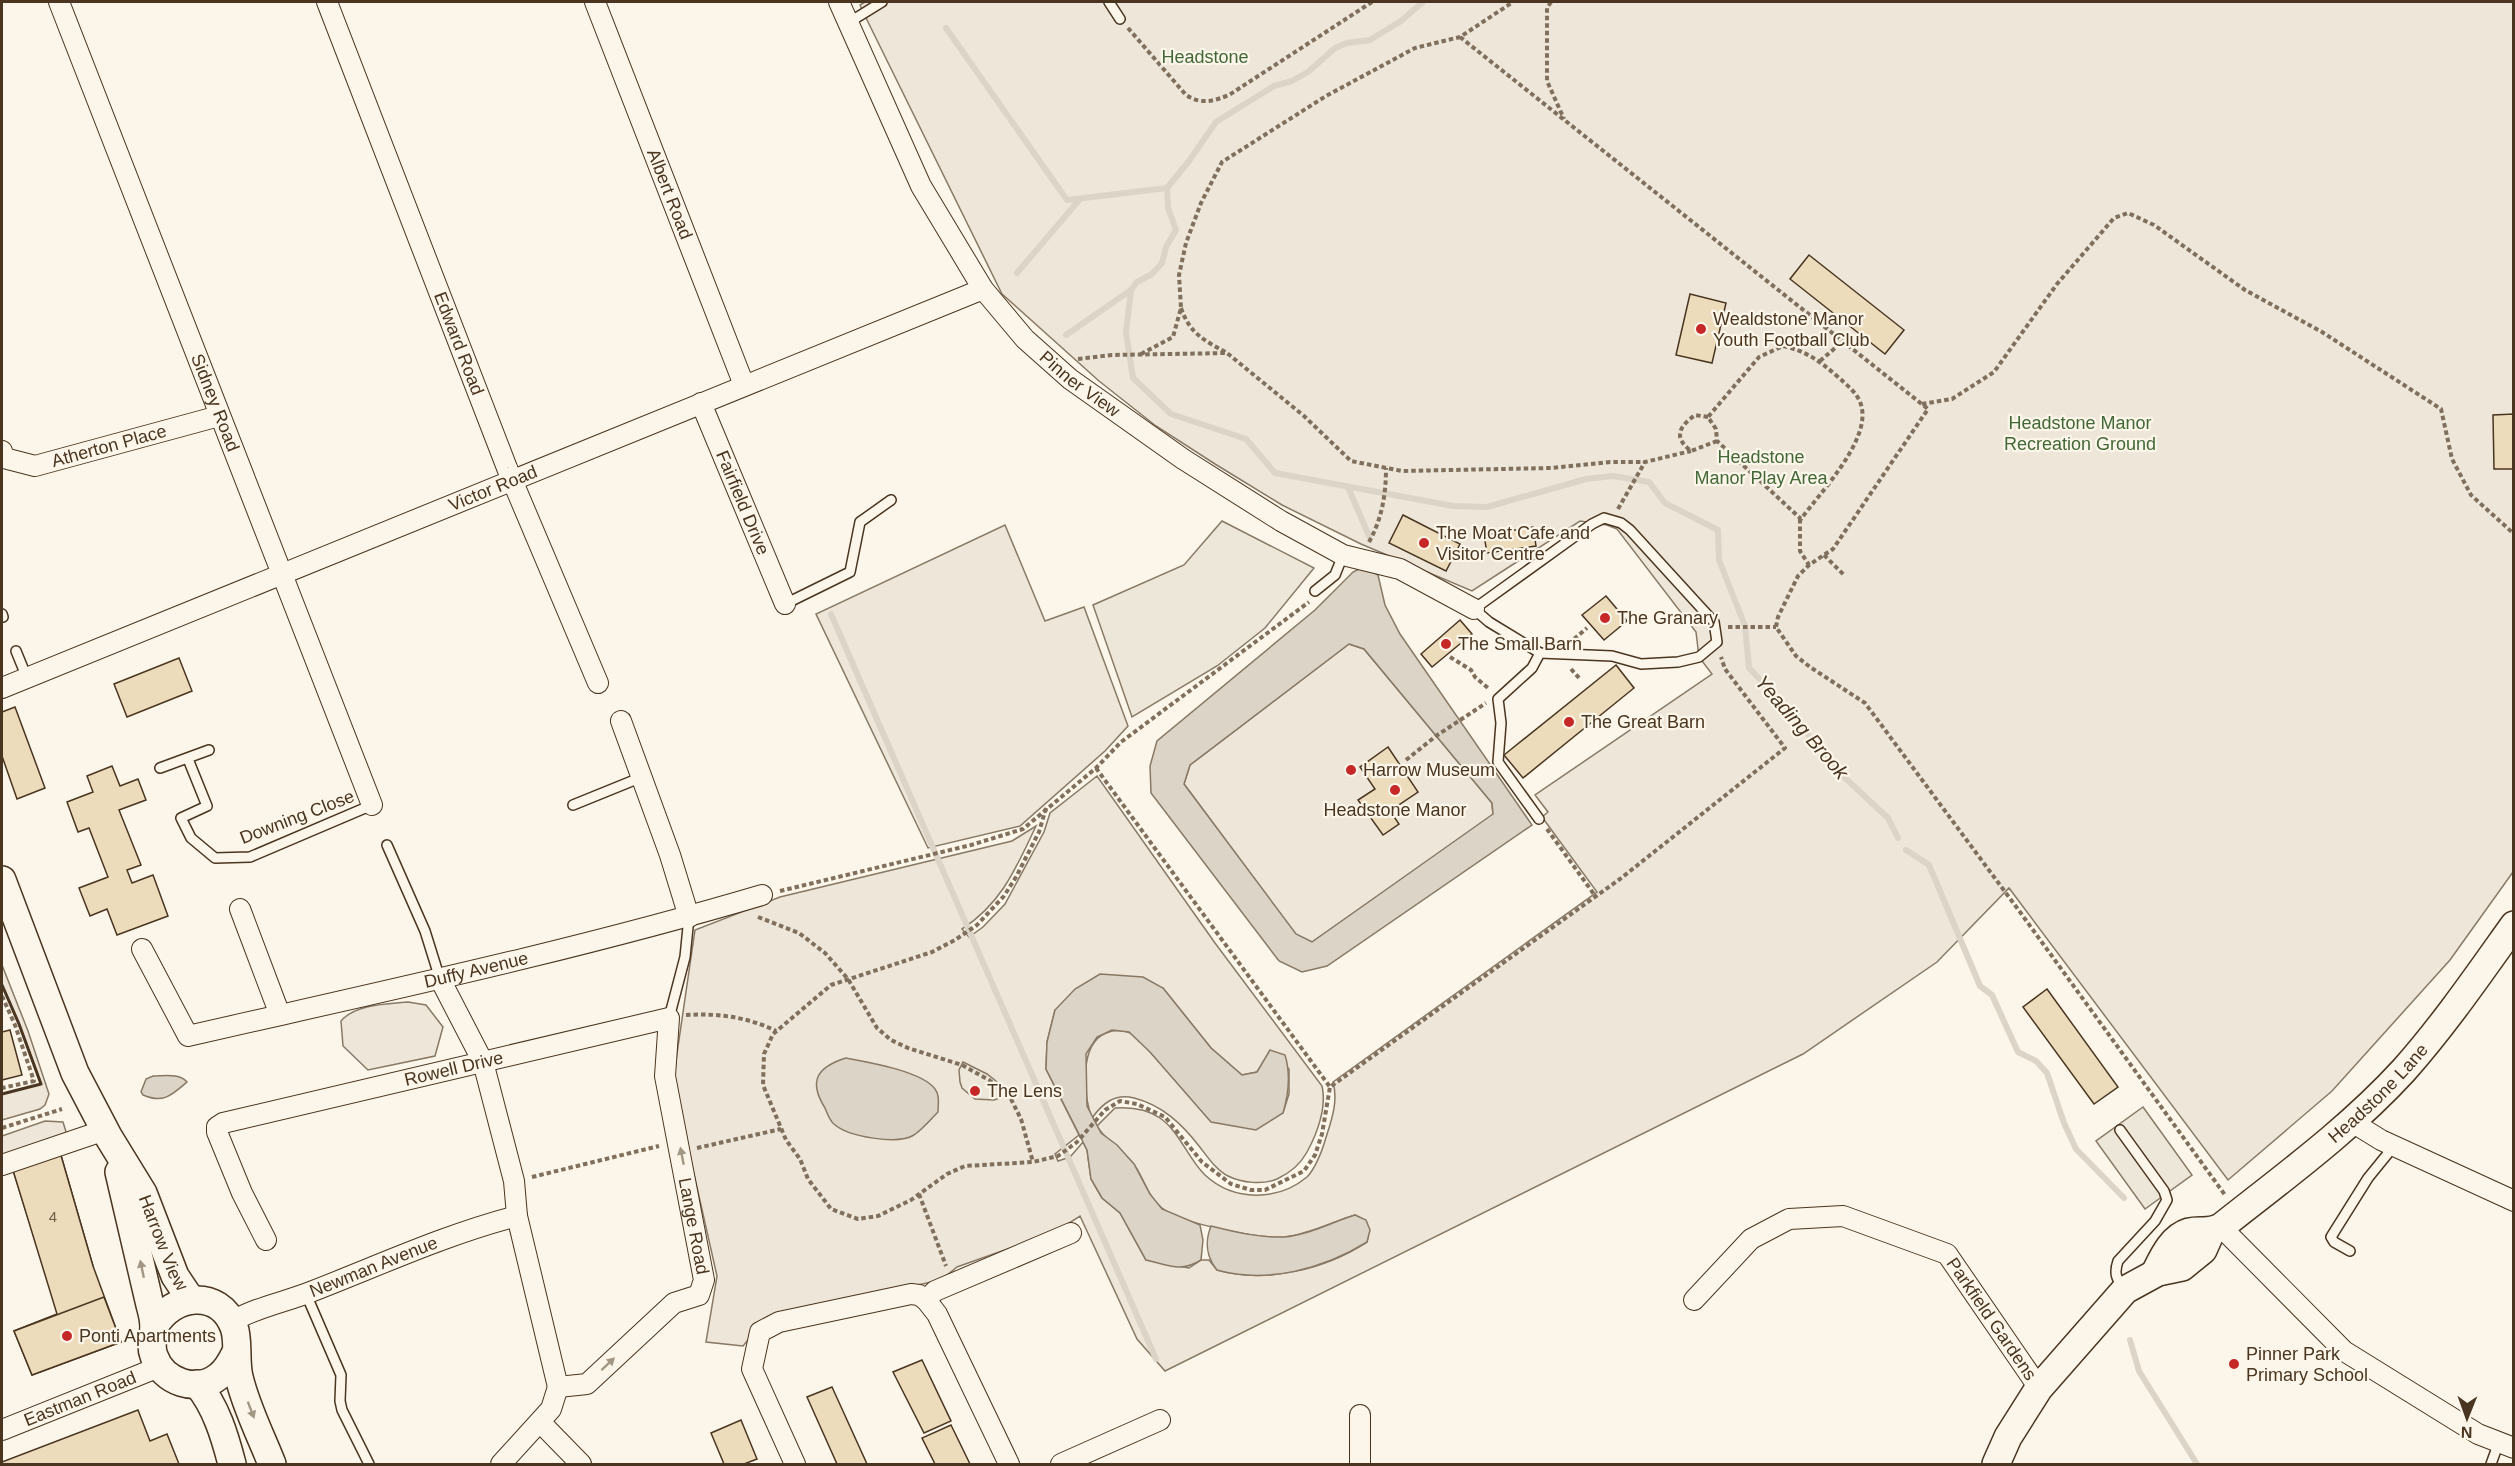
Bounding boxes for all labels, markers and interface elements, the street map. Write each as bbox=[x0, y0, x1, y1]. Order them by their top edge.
park label: Headstone bbox=[1161, 47, 1249, 67]
street label: Albert Road bbox=[643, 146, 696, 242]
street label: Edward Road bbox=[430, 289, 488, 398]
place label: Wealdstone Manor Youth Football Club bbox=[1713, 309, 1869, 350]
marker: Wealdstone Manor Youth Football Club bbox=[1694, 322, 1708, 336]
street label: Pinner View bbox=[1036, 347, 1125, 422]
street label: Sidney Road bbox=[187, 351, 243, 454]
park label: Headstone Manor Recreation Ground bbox=[2004, 413, 2156, 454]
street label: Atherton Place bbox=[49, 421, 169, 471]
park label: Headstone Manor Play Area bbox=[1694, 447, 1829, 488]
street label: Fairfield Drive bbox=[712, 448, 773, 558]
street label: Victor Road bbox=[446, 461, 540, 515]
place label: The Moat Cafe and Visitor Centre bbox=[1436, 523, 1590, 564]
marker: The Moat Cafe and Visitor Centre bbox=[1417, 536, 1431, 550]
place label: The Granary bbox=[1617, 608, 1718, 628]
marker: The Granary bbox=[1598, 611, 1612, 625]
place label: The Small Barn bbox=[1458, 634, 1582, 654]
marker: The Small Barn bbox=[1439, 637, 1453, 651]
water label: Yeading Brook bbox=[1751, 671, 1854, 784]
place label: The Great Barn bbox=[1581, 712, 1705, 732]
marker: The Great Barn bbox=[1562, 715, 1576, 729]
place label: Harrow Museum bbox=[1363, 760, 1495, 780]
marker: Harrow Museum bbox=[1344, 763, 1358, 777]
marker: Headstone Manor bbox=[1388, 783, 1402, 797]
street label: Downing Close bbox=[237, 786, 357, 848]
place label: Headstone Manor bbox=[1323, 800, 1467, 820]
street label: Duffy Avenue bbox=[422, 948, 530, 992]
street label: Headstone Lane bbox=[2324, 1040, 2432, 1147]
street label: Rowell Drive bbox=[402, 1047, 505, 1090]
place label: The Lens bbox=[987, 1081, 1062, 1101]
marker: The Lens bbox=[968, 1084, 982, 1098]
one-way arrow bbox=[677, 1146, 686, 1165]
street label: Lange Road bbox=[675, 1176, 713, 1276]
street label: Harrow View bbox=[135, 1192, 193, 1295]
house number: 4 bbox=[49, 1208, 57, 1225]
street label: Newman Avenue bbox=[307, 1232, 440, 1301]
street label: Parkfield Gardens bbox=[1943, 1254, 2041, 1384]
one-way arrow bbox=[136, 1260, 146, 1279]
place label: Ponti Apartments bbox=[79, 1326, 216, 1346]
marker: Ponti Apartments bbox=[60, 1329, 74, 1343]
place label: Pinner Park Primary School bbox=[2246, 1344, 2368, 1385]
one-way arrow bbox=[601, 1357, 616, 1371]
marker: Pinner Park Primary School bbox=[2227, 1357, 2241, 1371]
street label: Eastman Road bbox=[21, 1367, 139, 1430]
north arrow bbox=[2437, 1388, 2497, 1448]
one-way arrow bbox=[246, 1401, 256, 1419]
text: N bbox=[2461, 1424, 2473, 1441]

